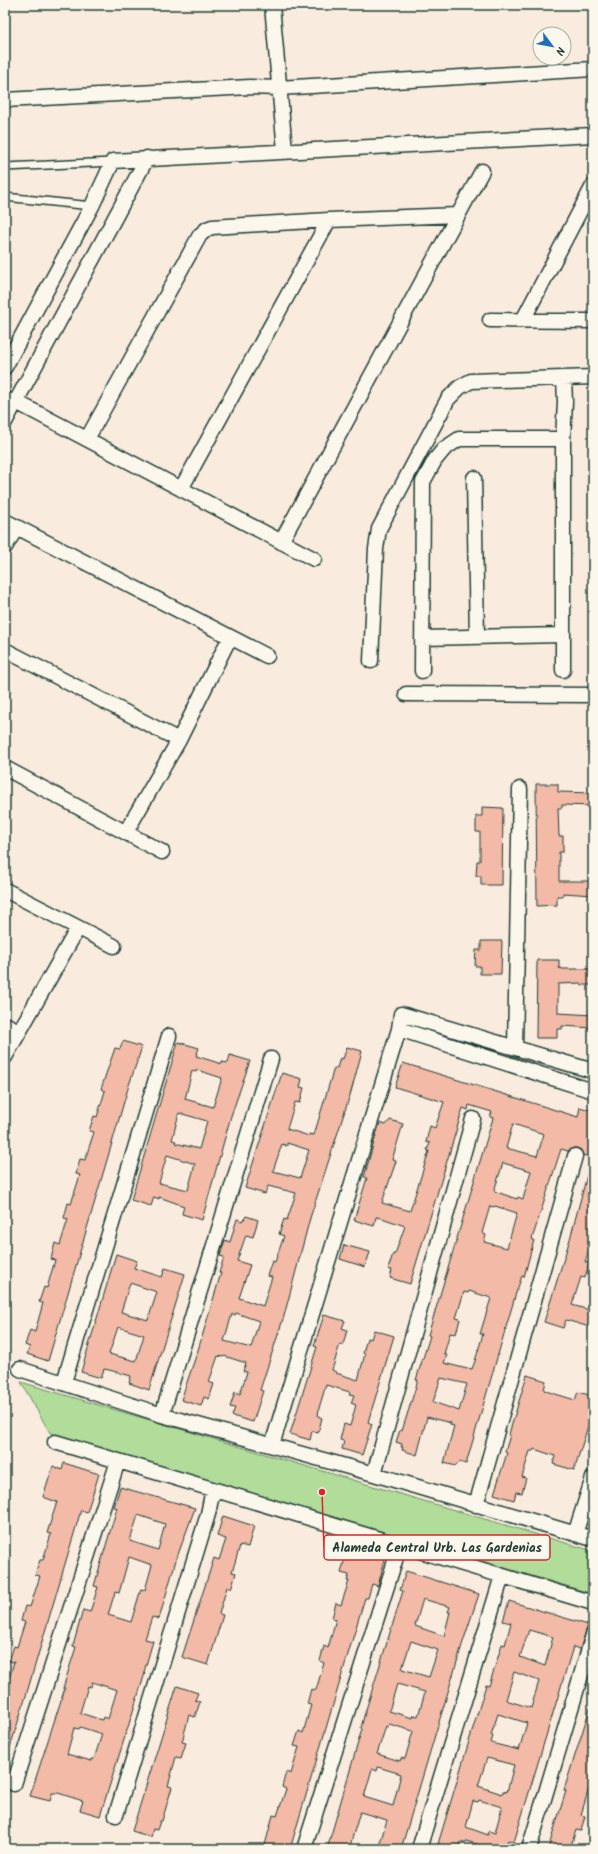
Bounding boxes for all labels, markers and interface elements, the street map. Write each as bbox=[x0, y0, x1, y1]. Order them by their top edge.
north arrow bbox=[532, 26, 572, 66]
text: N bbox=[550, 43, 569, 59]
callout: Alameda Central Urb. Las Gardenias bbox=[324, 1535, 550, 1560]
text: Alameda Central Urb. Las Gardenias bbox=[332, 1538, 542, 1559]

